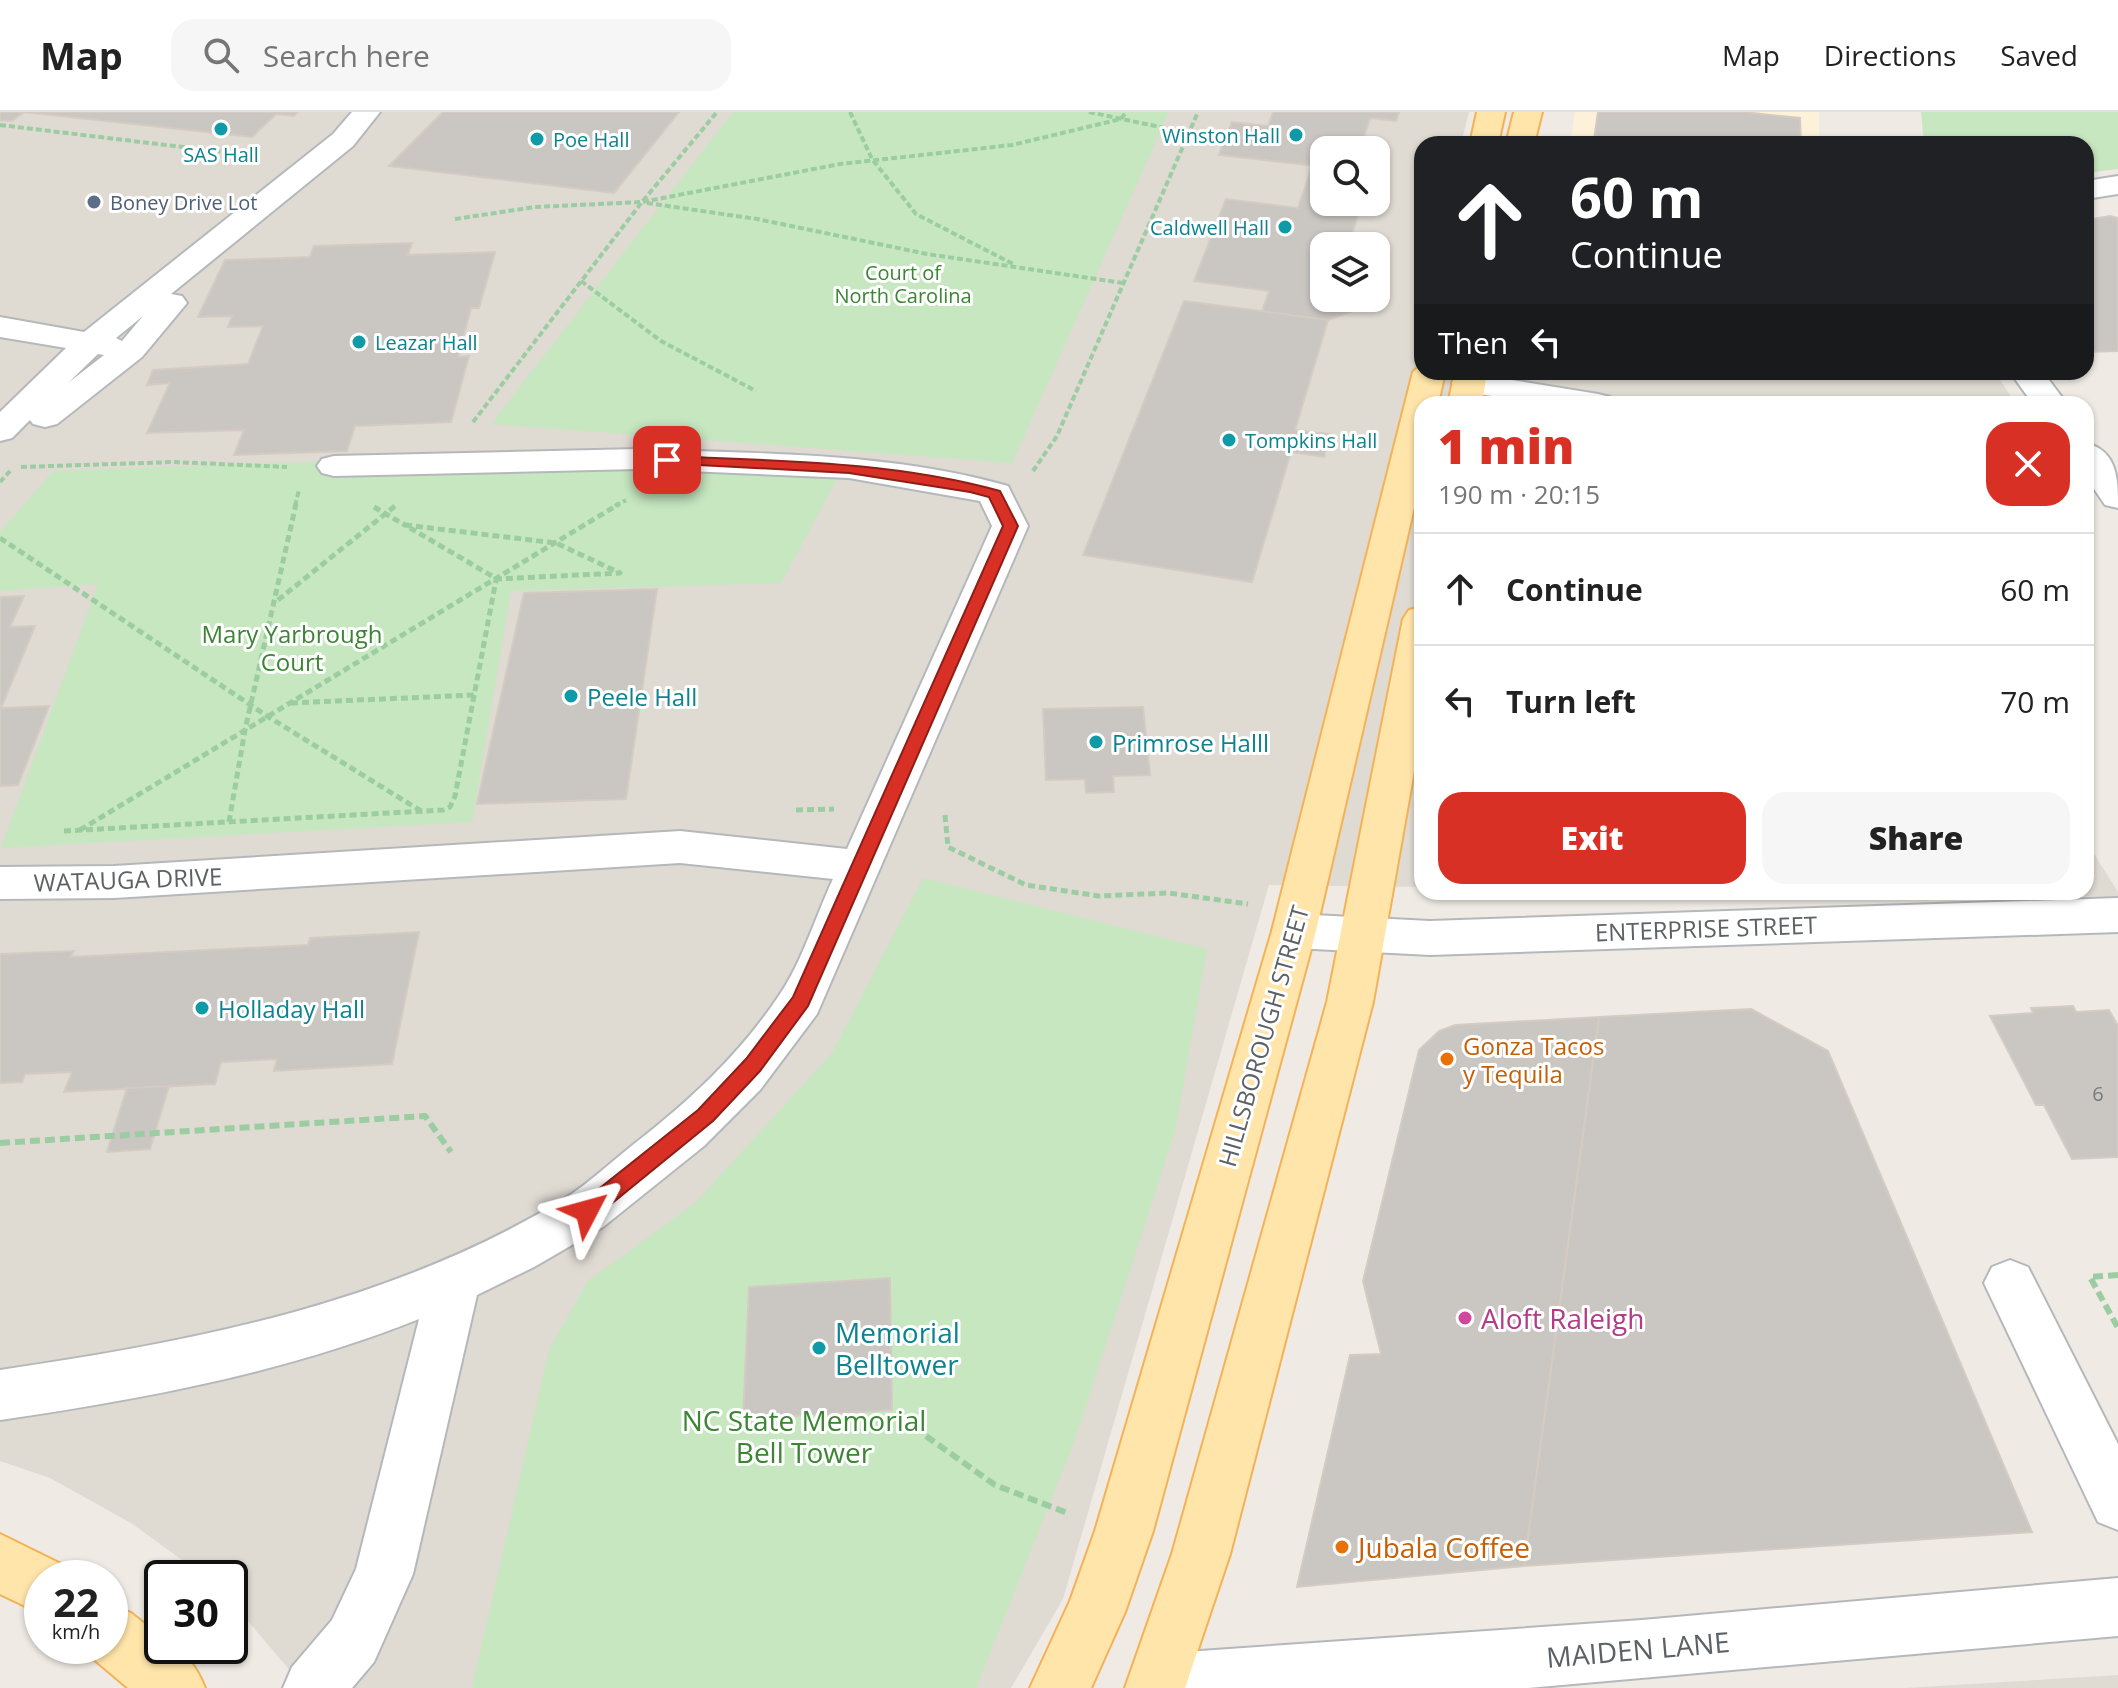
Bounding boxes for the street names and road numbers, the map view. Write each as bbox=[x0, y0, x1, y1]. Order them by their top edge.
street label: WATAUGA DRIVE bbox=[33, 859, 223, 899]
street label: HILLSBOROUGH STREET bbox=[1210, 902, 1316, 1170]
street label: ENTERPRISE STREET bbox=[1594, 908, 1818, 948]
street label: MAIDEN LANE bbox=[1545, 1622, 1731, 1676]

